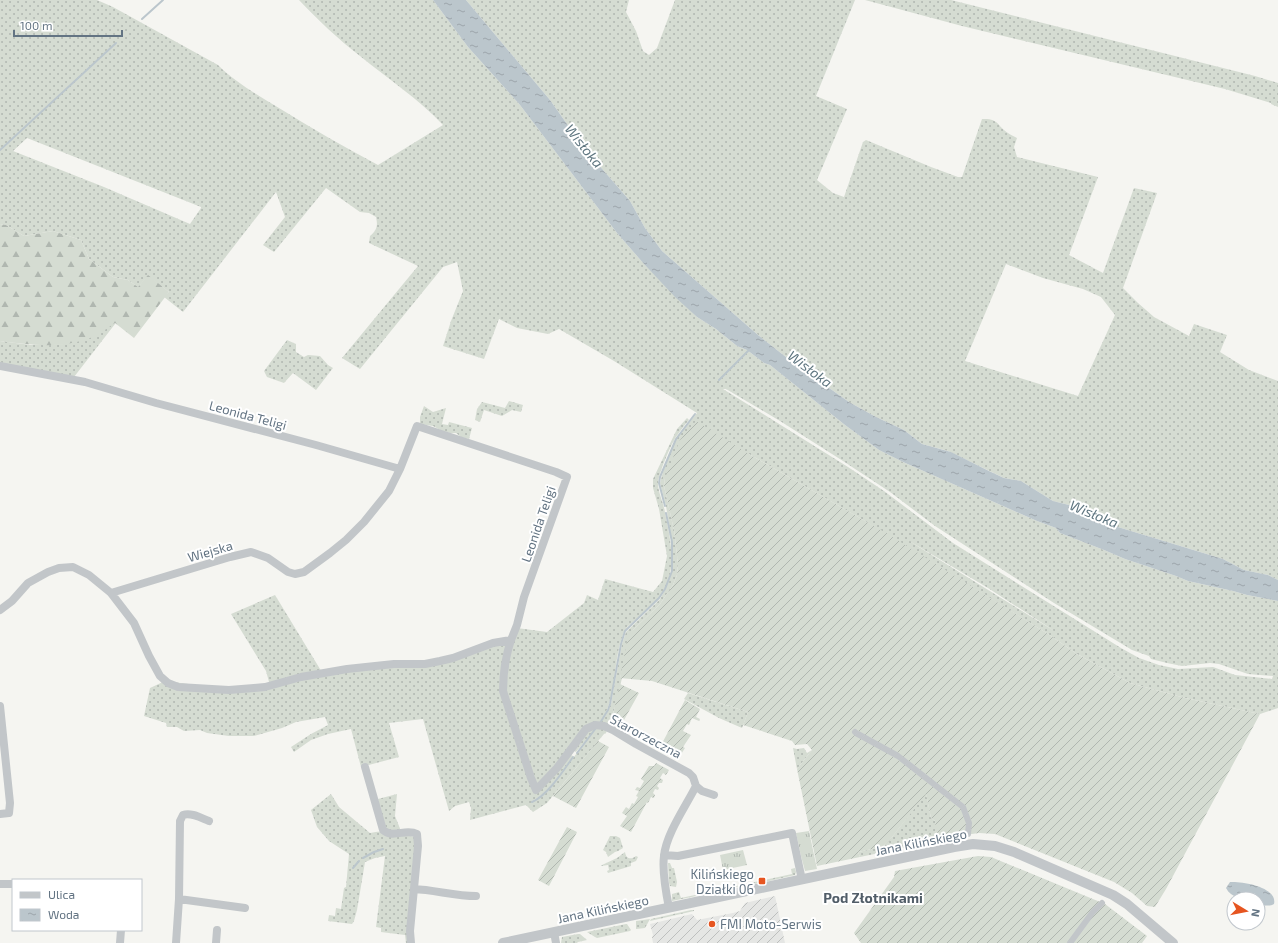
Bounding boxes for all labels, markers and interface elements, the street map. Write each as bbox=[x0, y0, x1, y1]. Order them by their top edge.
scale bar bbox=[14, 12, 122, 38]
text: 100 m bbox=[20, 18, 52, 32]
water label: Wisłoka bbox=[562, 120, 607, 171]
water label: Wisłoka bbox=[785, 346, 836, 391]
street label: Leonida Teligi bbox=[207, 397, 289, 433]
street label: Leonida Teligi bbox=[517, 484, 559, 564]
water label: Wisłoka bbox=[1067, 496, 1121, 531]
street label: Wiejska bbox=[186, 537, 234, 565]
street label: Starorzeczna bbox=[608, 711, 684, 761]
street label: Jana Kilińskiego bbox=[874, 825, 968, 859]
place label: Kilińskiego Działki 06 bbox=[690, 866, 754, 897]
marker: Kilińskiego Działki 06 bbox=[757, 876, 767, 886]
legend bbox=[12, 879, 142, 931]
text: Ulica bbox=[48, 887, 75, 901]
district label: Pod Złotnikami bbox=[823, 889, 923, 906]
north arrow bbox=[1226, 891, 1266, 931]
street label: Jana Kilińskiego bbox=[556, 892, 650, 926]
text: Woda bbox=[48, 907, 79, 921]
text: N bbox=[1249, 908, 1263, 918]
place label: FMI Moto-Serwis bbox=[720, 916, 822, 932]
marker: FMI Moto-Serwis bbox=[707, 919, 717, 929]

